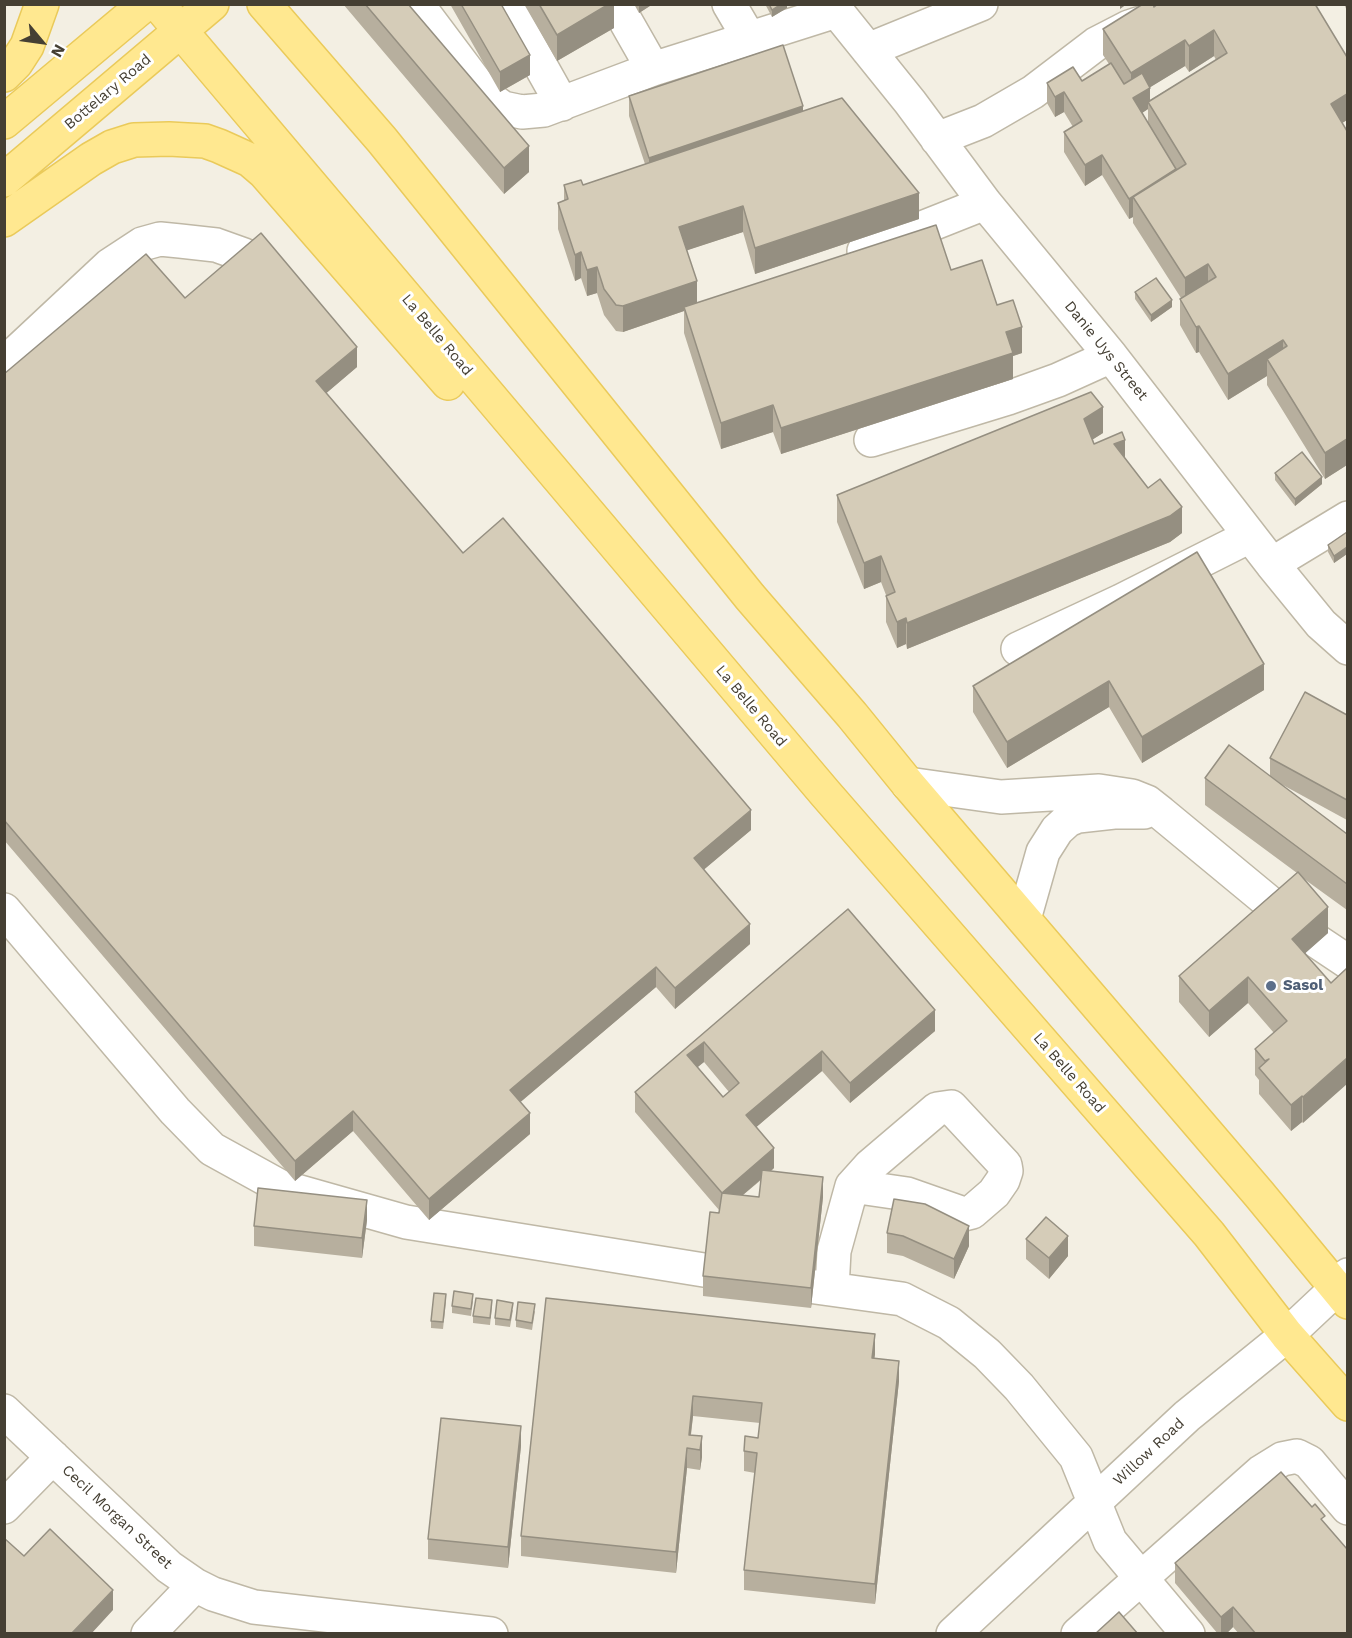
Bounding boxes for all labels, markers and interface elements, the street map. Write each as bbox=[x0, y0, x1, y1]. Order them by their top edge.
north arrow bbox=[12, 12, 72, 72]
text: N bbox=[47, 41, 69, 61]
street label: Bottelary Road bbox=[61, 51, 155, 133]
street label: La Belle Road bbox=[398, 291, 476, 379]
street label: Danie Uys Street bbox=[1060, 298, 1152, 404]
street label: La Belle Road bbox=[712, 662, 790, 750]
place label: Sasol bbox=[1283, 977, 1323, 995]
marker: Sasol bbox=[1264, 979, 1278, 993]
street label: La Belle Road bbox=[1029, 1029, 1109, 1117]
street label: Willow Road bbox=[1110, 1415, 1188, 1489]
street label: Cecil Morgan Street bbox=[58, 1461, 176, 1573]

